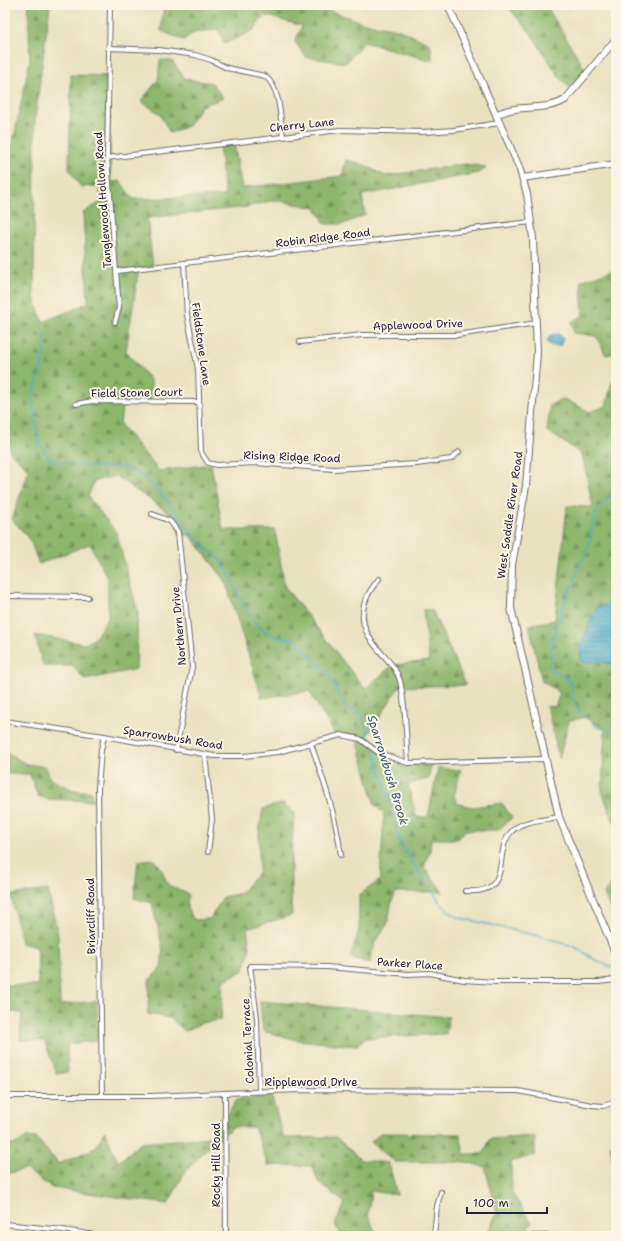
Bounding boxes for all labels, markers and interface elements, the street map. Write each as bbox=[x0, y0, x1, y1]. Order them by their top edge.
street label: Cherry Lane bbox=[269, 114, 335, 136]
street label: Tanglewood Hollow Road bbox=[91, 131, 115, 269]
street label: Robin Ridge Road bbox=[275, 225, 371, 251]
street label: Fieldstone Lane bbox=[188, 301, 214, 387]
street label: Applewood Drive bbox=[373, 316, 463, 334]
street label: Field Stone Court bbox=[91, 385, 183, 401]
street label: Rising Ridge Road bbox=[243, 448, 341, 466]
street label: West Saddle River Road bbox=[494, 450, 526, 580]
street label: Northern Drive bbox=[168, 586, 190, 666]
water label: Sparrowbush Brook bbox=[364, 713, 412, 827]
street label: Sparrowbush Road bbox=[122, 723, 224, 753]
street label: Briarcliff Road bbox=[83, 878, 99, 954]
street label: Parker Place bbox=[376, 954, 444, 974]
street label: Colonial Terrace bbox=[238, 998, 258, 1084]
street label: Ripplewood Drive bbox=[265, 1075, 357, 1090]
street label: Rocky Hill Road bbox=[209, 1123, 224, 1207]
scale bar bbox=[467, 1189, 547, 1215]
text: 100 m bbox=[473, 1195, 509, 1211]

